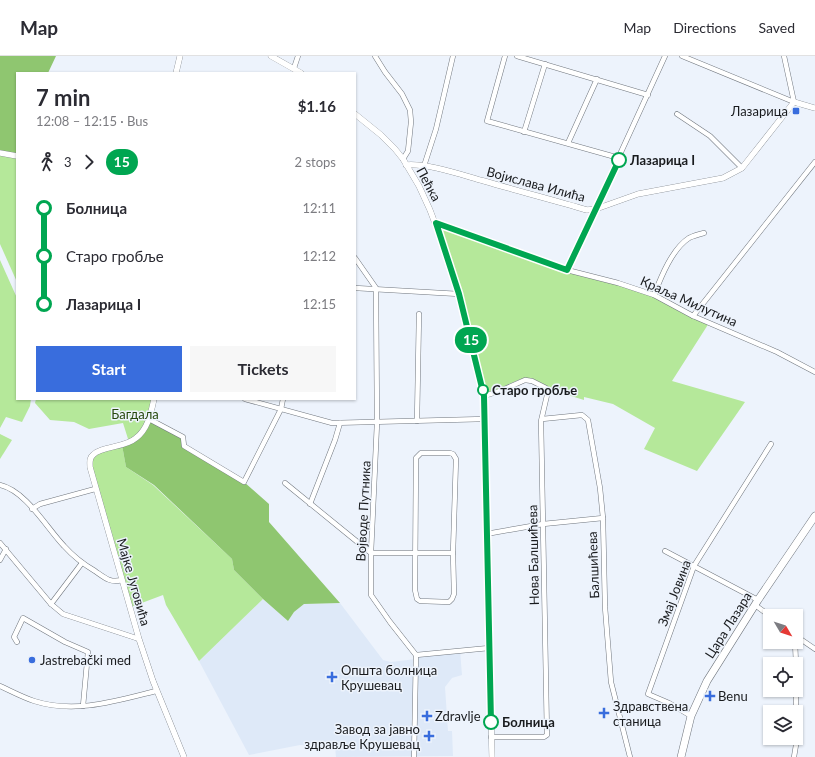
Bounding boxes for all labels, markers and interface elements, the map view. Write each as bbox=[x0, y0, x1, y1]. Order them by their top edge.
text: Map bbox=[20, 16, 58, 39]
text: Map bbox=[624, 19, 651, 36]
text: Directions bbox=[673, 19, 736, 36]
text: Saved bbox=[758, 19, 795, 36]
text: 7 min bbox=[36, 84, 91, 111]
text: $1.16 bbox=[298, 97, 336, 115]
place label: Лазарица bbox=[730, 103, 788, 119]
marker: Лазарица bbox=[791, 106, 801, 116]
text: 12:08 – 12:15 · Bus bbox=[36, 113, 148, 129]
icon: walk bbox=[36, 151, 58, 173]
icon: forward bbox=[78, 151, 100, 173]
marker: Лазарица I bbox=[611, 152, 627, 168]
place label: Лазарица I bbox=[629, 152, 695, 168]
text: 15 bbox=[114, 153, 130, 170]
text: 3 bbox=[64, 154, 72, 170]
text: 2 stops bbox=[295, 154, 336, 170]
street label: Војислава Илића bbox=[485, 163, 587, 205]
street label: Пећка bbox=[413, 164, 445, 204]
text: Болница bbox=[66, 199, 127, 217]
text: 12:11 bbox=[303, 200, 336, 216]
text: Старо гробље bbox=[66, 247, 164, 265]
text: 12:12 bbox=[303, 248, 336, 264]
street label: Краља Милутина bbox=[638, 272, 740, 330]
text: Лазарица I bbox=[66, 295, 141, 313]
text: 12:15 bbox=[303, 296, 336, 312]
line badge: 15 bbox=[453, 327, 489, 353]
text: 15 bbox=[463, 331, 479, 348]
button: Start bbox=[36, 346, 182, 392]
button: Tickets bbox=[190, 346, 336, 392]
place label: Старо гробље bbox=[492, 382, 577, 398]
marker: Старо гробље bbox=[477, 384, 489, 396]
park label: Багдала bbox=[111, 406, 159, 422]
street label: Војводе Путника bbox=[352, 460, 374, 562]
street label: Нова Балшићева bbox=[524, 505, 542, 605]
street label: Балшићева bbox=[584, 531, 602, 599]
street label: Мајке Југовића bbox=[114, 536, 154, 628]
street label: Змај Јовина bbox=[654, 558, 694, 628]
street label: Цара Лазара bbox=[701, 589, 755, 661]
north arrow bbox=[763, 609, 803, 649]
map controls bbox=[763, 609, 803, 745]
place label: Jastrebački med bbox=[40, 652, 131, 668]
marker: Jastrebački med bbox=[27, 655, 37, 665]
button: locate bbox=[763, 657, 803, 697]
place label: Општа болница Крушевац bbox=[341, 662, 437, 693]
marker: Општа болница Крушевац bbox=[326, 671, 338, 683]
place label: Benu bbox=[718, 688, 748, 704]
marker: Benu bbox=[705, 691, 715, 701]
place label: Здравствена станица bbox=[613, 698, 688, 729]
button: layers bbox=[763, 705, 803, 745]
marker: Здравствена станица bbox=[598, 707, 610, 719]
place label: Zdravlje bbox=[435, 708, 481, 724]
marker: Zdravlje bbox=[422, 711, 432, 721]
marker: Болница bbox=[483, 714, 499, 730]
place label: Болница bbox=[502, 714, 555, 730]
place label: Завод за јавно здравље Крушевац bbox=[304, 721, 420, 752]
marker: Завод за јавно здравље Крушевац bbox=[423, 730, 435, 742]

